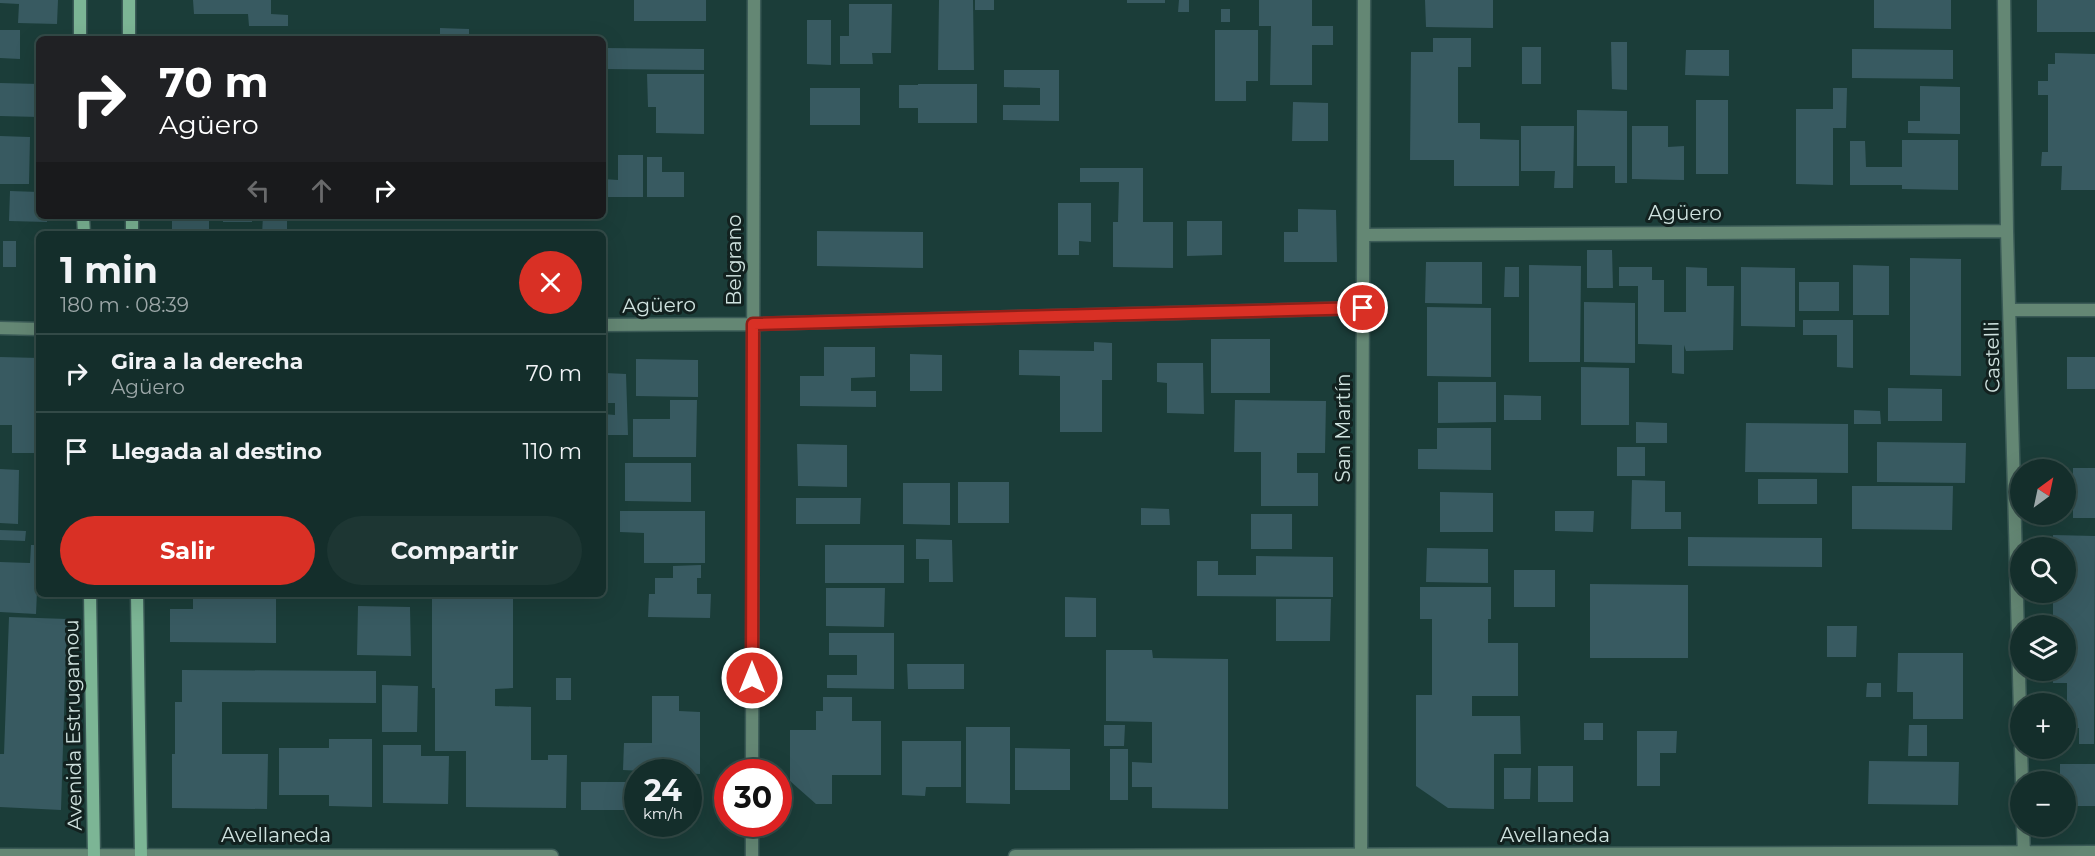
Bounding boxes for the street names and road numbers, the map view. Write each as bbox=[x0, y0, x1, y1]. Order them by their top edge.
street label: Agüero bbox=[1648, 201, 1722, 225]
street label: Belgrano bbox=[722, 214, 746, 306]
street label: Agüero bbox=[622, 292, 696, 318]
street label: Castelli bbox=[1979, 321, 2005, 393]
street label: San Martín bbox=[1331, 373, 1355, 483]
street label: Avenida Estrugamou bbox=[59, 619, 87, 831]
street label: Avellaneda bbox=[221, 823, 331, 847]
street label: Avellaneda bbox=[1500, 823, 1610, 847]

